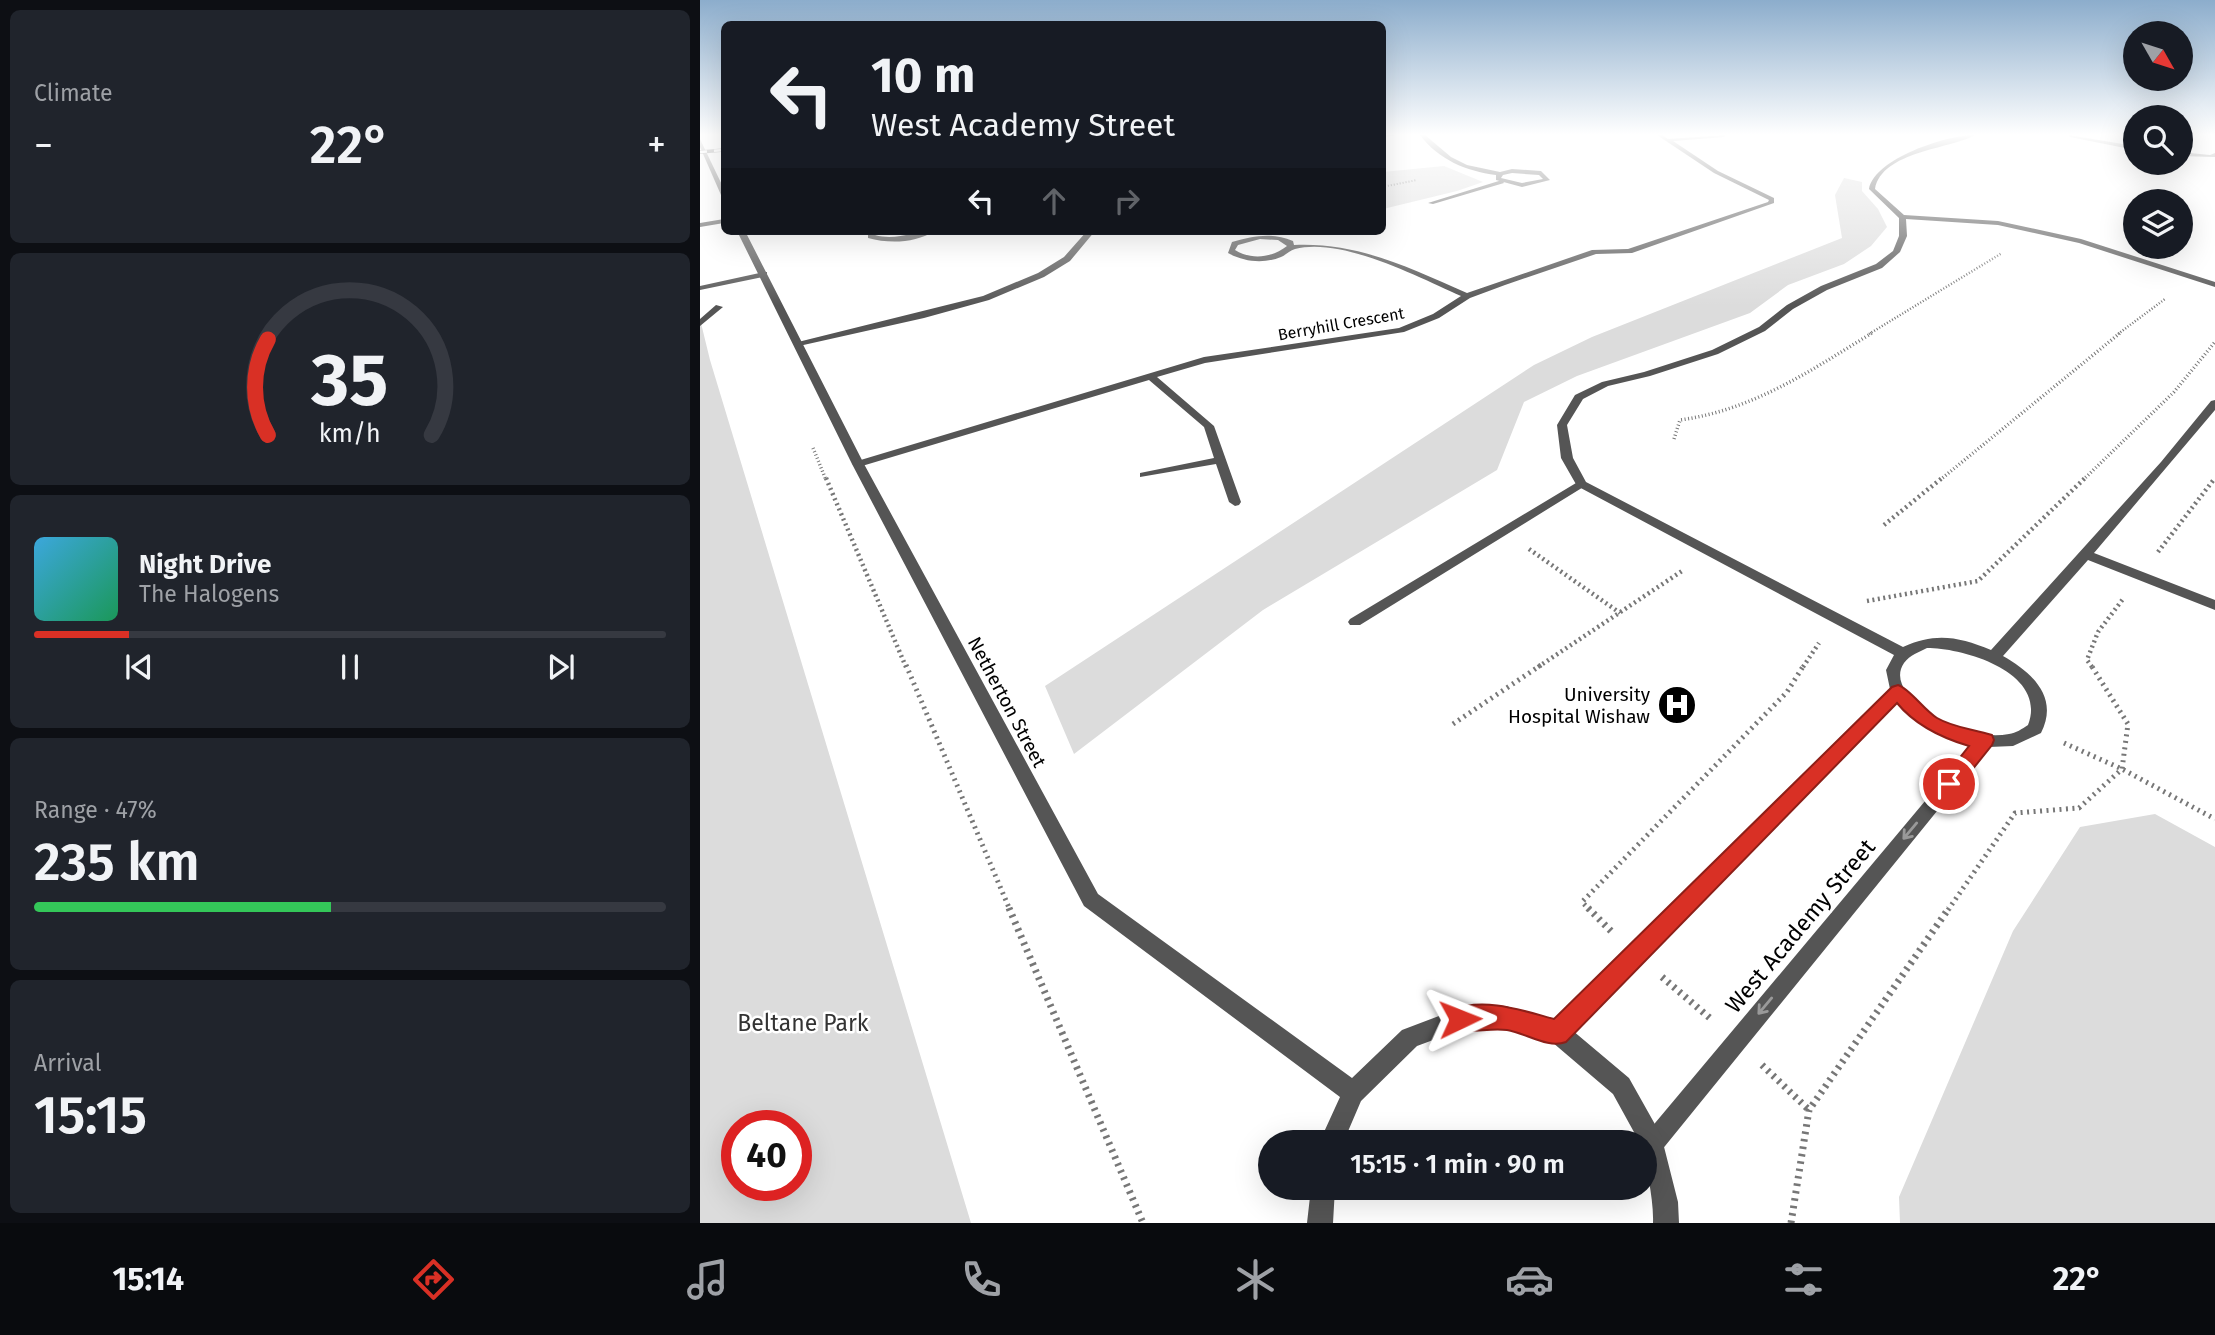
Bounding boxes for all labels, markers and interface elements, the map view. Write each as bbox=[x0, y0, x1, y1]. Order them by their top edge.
north arrow bbox=[2123, 21, 2193, 91]
map controls bbox=[2123, 21, 2193, 259]
text: 10 m bbox=[871, 46, 975, 105]
icon: left bbox=[756, 49, 847, 140]
text: Climate bbox=[34, 79, 113, 107]
button: search bbox=[2123, 105, 2193, 175]
text: West Academy Street bbox=[871, 106, 1175, 144]
text: 22° bbox=[310, 114, 390, 177]
text: − bbox=[34, 122, 53, 168]
text: + bbox=[647, 122, 666, 168]
icon: left bbox=[962, 182, 1000, 220]
icon: ahead bbox=[1035, 182, 1073, 220]
icon: right bbox=[1108, 182, 1146, 220]
button: layers bbox=[2123, 189, 2193, 259]
street label: Berryhill Crescent bbox=[1276, 303, 1406, 344]
text: 35 bbox=[311, 337, 388, 424]
text: km/h bbox=[319, 419, 381, 449]
text: Night Drive bbox=[139, 549, 271, 580]
text: The Halogens bbox=[139, 580, 279, 608]
street label: Netherton Street bbox=[963, 633, 1051, 771]
icon: previous bbox=[120, 648, 158, 686]
icon: pause bbox=[331, 648, 369, 686]
icon: next bbox=[542, 648, 580, 686]
place label: University Hospital Wishaw bbox=[1508, 683, 1651, 728]
hospital icon: University Hospital Wishaw bbox=[1656, 684, 1698, 726]
pin bbox=[1919, 754, 1979, 814]
icon: arrive bbox=[1930, 765, 1968, 803]
text: Range · 47% bbox=[34, 796, 157, 824]
one-way arrow bbox=[1903, 821, 1918, 839]
text: 235 km bbox=[34, 831, 200, 894]
street label: West Academy Street bbox=[1719, 833, 1881, 1019]
position arrow bbox=[1423, 982, 1497, 1056]
one-way arrow bbox=[1757, 996, 1773, 1014]
park label: Beltane Park bbox=[737, 1009, 869, 1037]
text: Arrival bbox=[34, 1049, 101, 1077]
text: 15:15 bbox=[34, 1084, 147, 1147]
speed limit sign: 40 bbox=[721, 1110, 812, 1201]
text: 15:15 · 1 min · 90 m bbox=[1350, 1149, 1565, 1180]
icon: directions bbox=[409, 1255, 458, 1304]
icon: music bbox=[683, 1255, 732, 1304]
icon: phone bbox=[957, 1255, 1006, 1304]
icon: climate bbox=[1231, 1255, 1280, 1304]
icon: car bbox=[1505, 1255, 1554, 1304]
icon: filters bbox=[1779, 1255, 1828, 1304]
text: 15:14 bbox=[112, 1260, 184, 1298]
text: 22° bbox=[2053, 1260, 2102, 1298]

